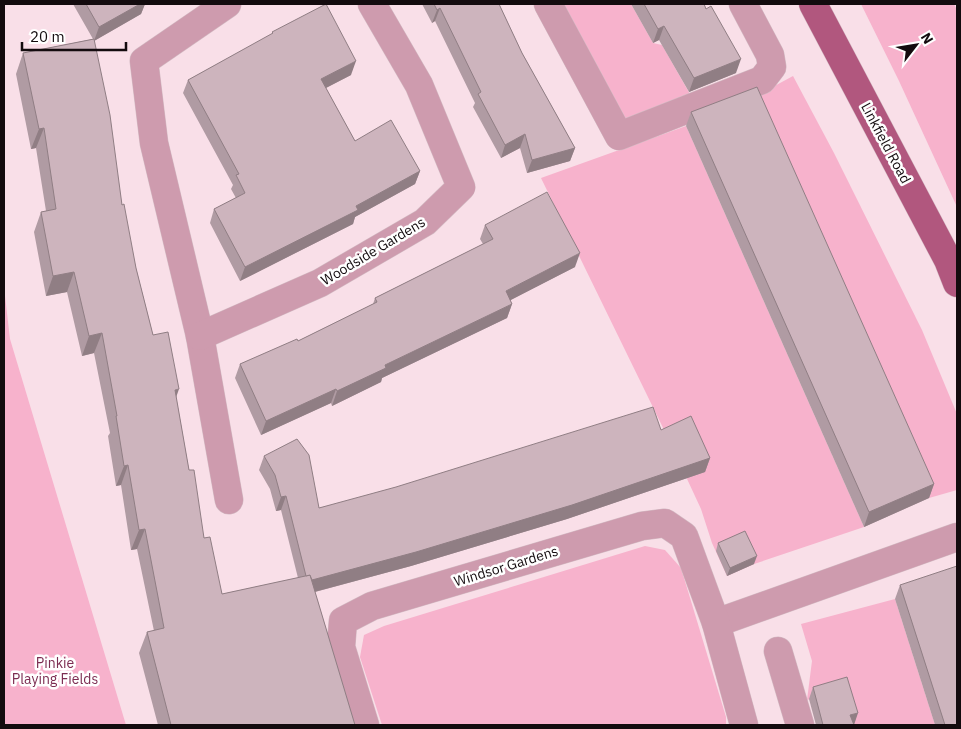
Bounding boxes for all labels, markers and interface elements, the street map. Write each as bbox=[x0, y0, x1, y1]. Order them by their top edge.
scale bar bbox=[22, 20, 126, 52]
north arrow bbox=[891, 20, 941, 70]
text: 20 m bbox=[30, 27, 65, 46]
text: N bbox=[917, 29, 937, 47]
street label: Linkfield Road bbox=[857, 100, 915, 186]
street label: Woodside Gardens bbox=[318, 213, 429, 289]
street label: Windsor Gardens bbox=[452, 542, 560, 590]
park label: Pinkie Playing Fields bbox=[12, 654, 98, 688]

